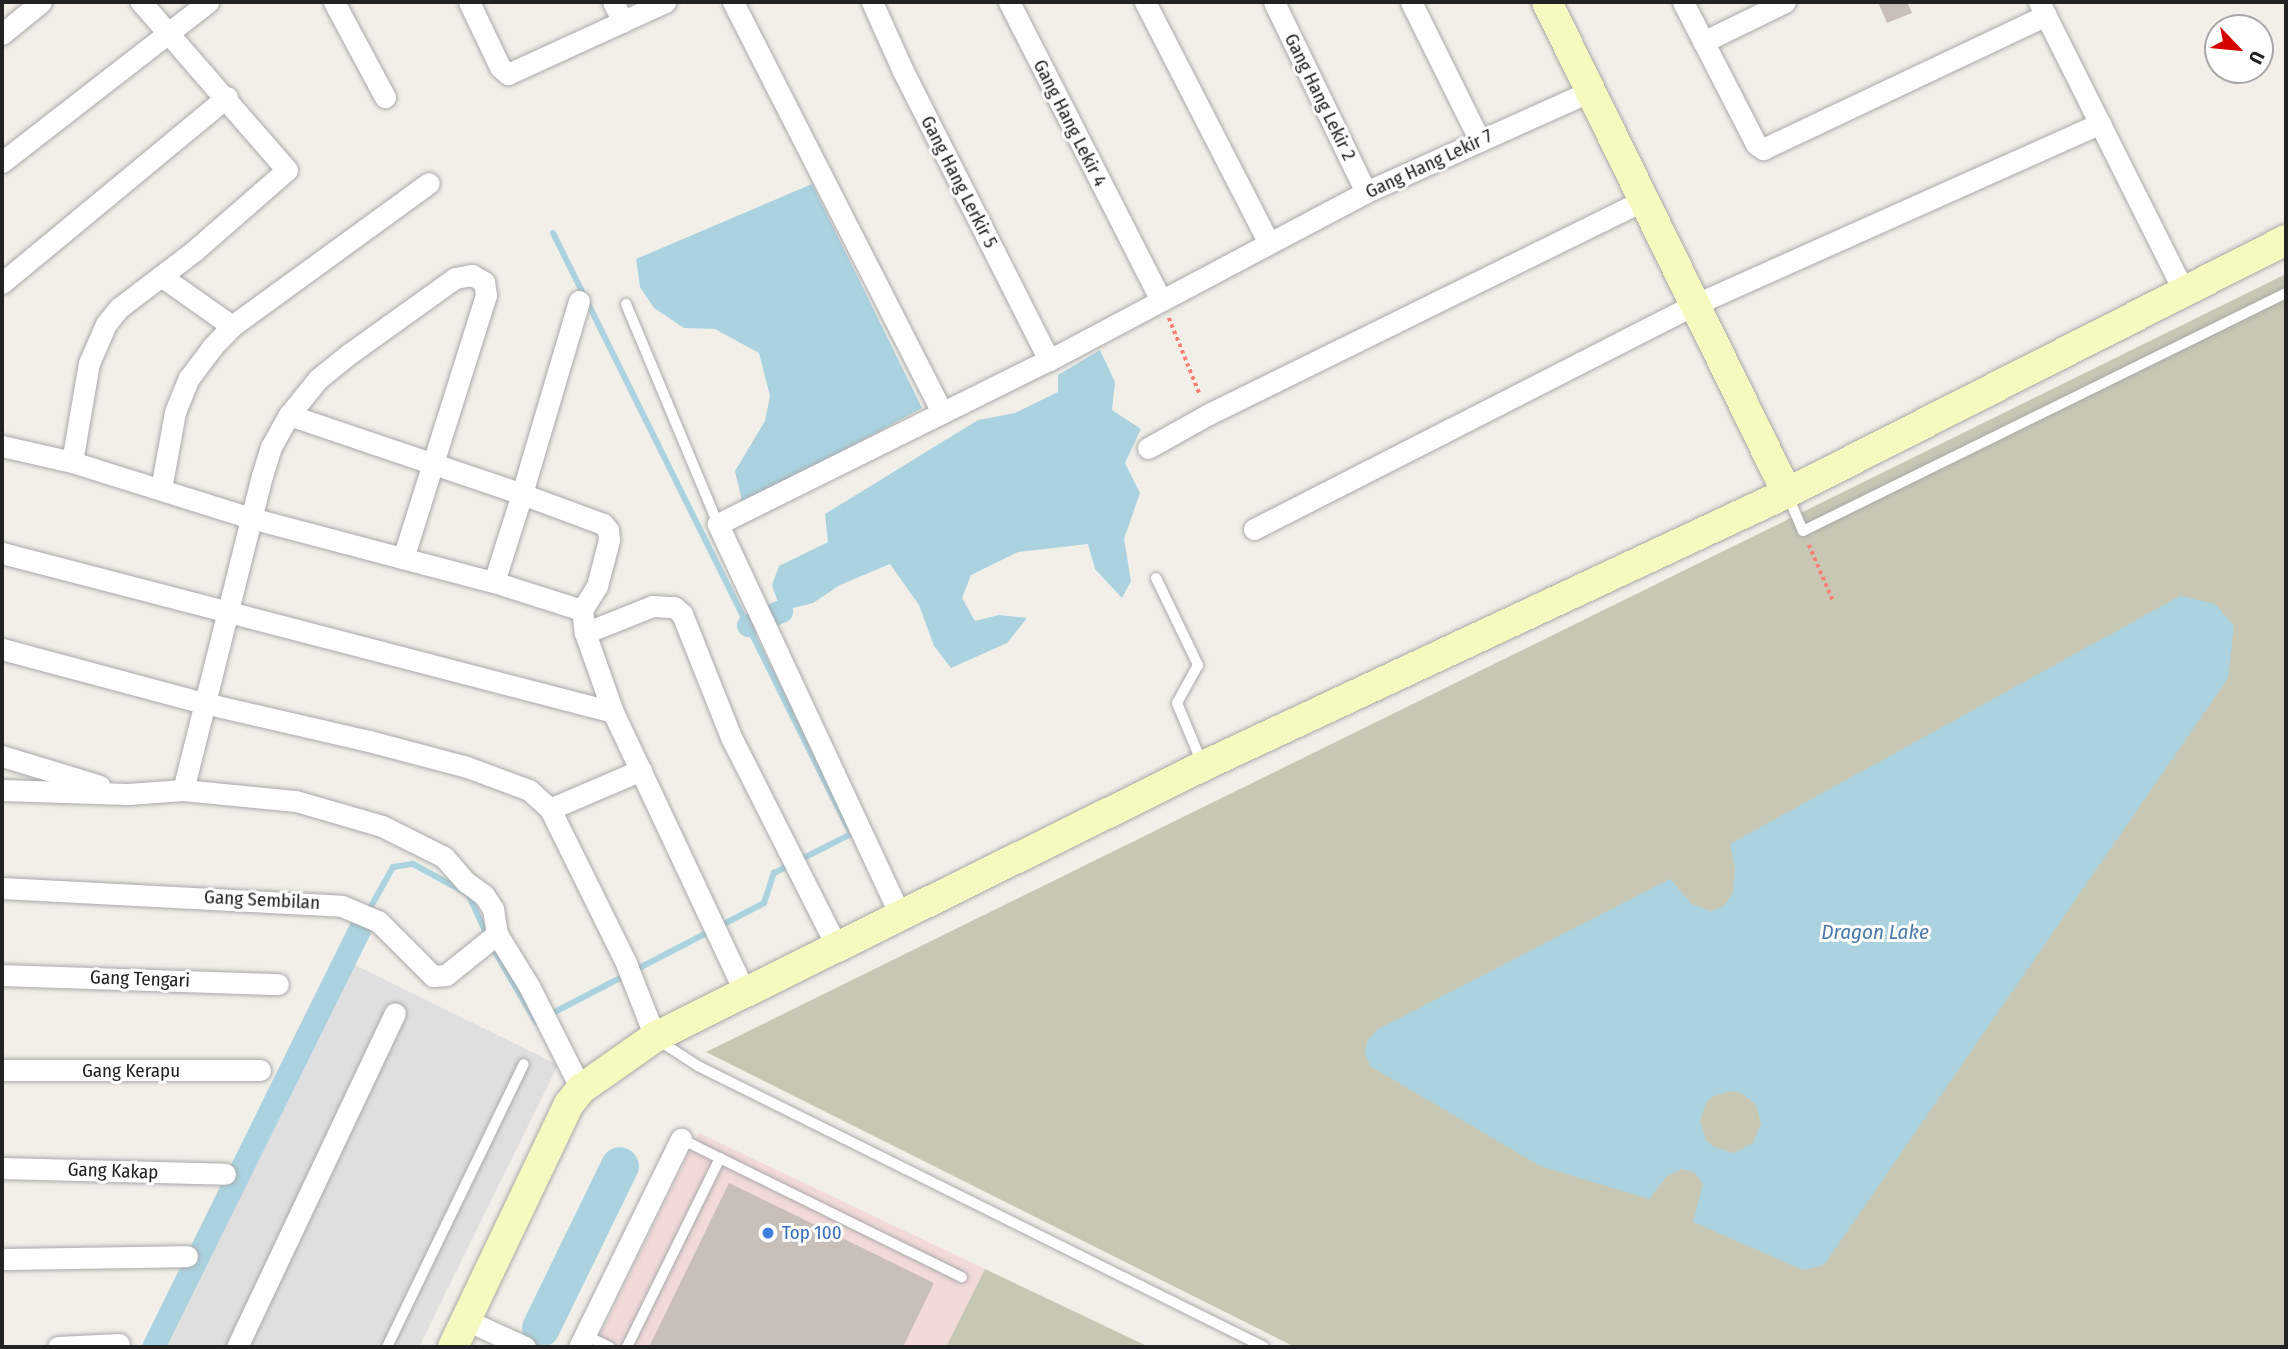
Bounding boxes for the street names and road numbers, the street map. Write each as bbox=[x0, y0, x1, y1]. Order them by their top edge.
street label: Gang Hang Lekir 2 bbox=[1279, 30, 1361, 164]
street label: Gang Hang Lekir 4 bbox=[1028, 56, 1112, 190]
street label: Gang Hang Lerkir 5 bbox=[916, 112, 1002, 252]
street label: Gang Hang Lekir 7 bbox=[1362, 125, 1496, 203]
street label: Gang Sembilan bbox=[203, 886, 321, 914]
street label: Gang Tengari bbox=[90, 966, 190, 992]
street label: Gang Kerapu bbox=[82, 1060, 180, 1082]
street label: Gang Kakap bbox=[67, 1158, 159, 1184]

